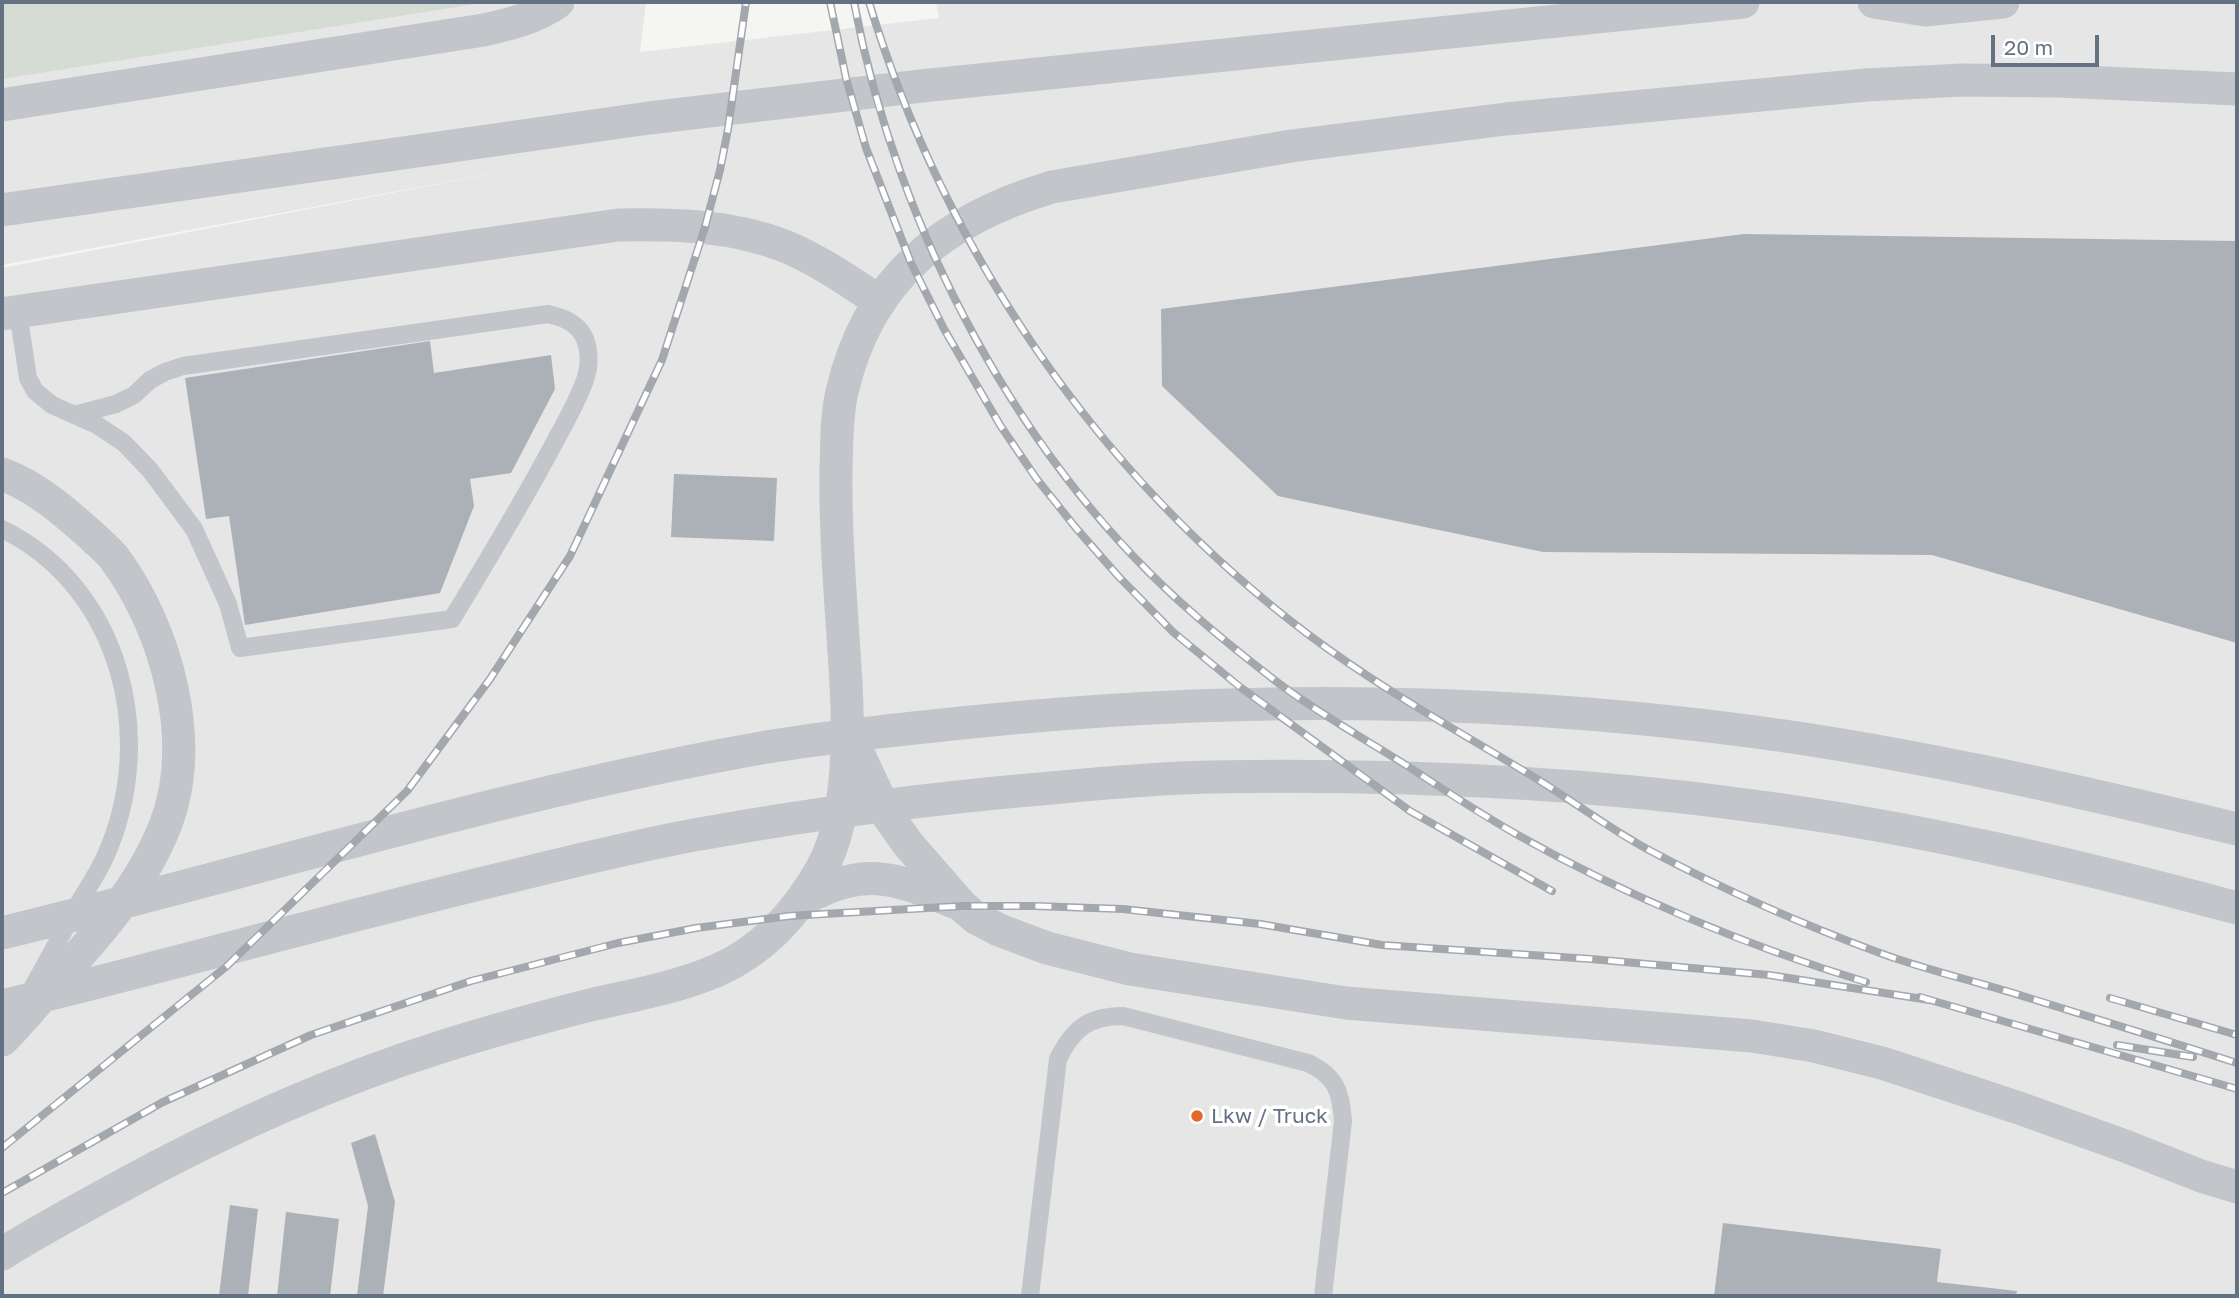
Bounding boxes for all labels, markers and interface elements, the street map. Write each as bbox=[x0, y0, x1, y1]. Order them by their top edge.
scale bar bbox=[1994, 21, 2102, 65]
text: 20 m bbox=[2004, 34, 2053, 60]
place label: Lkw / Truck bbox=[1211, 1103, 1328, 1129]
marker: Lkw / Truck bbox=[1189, 1108, 1205, 1124]

